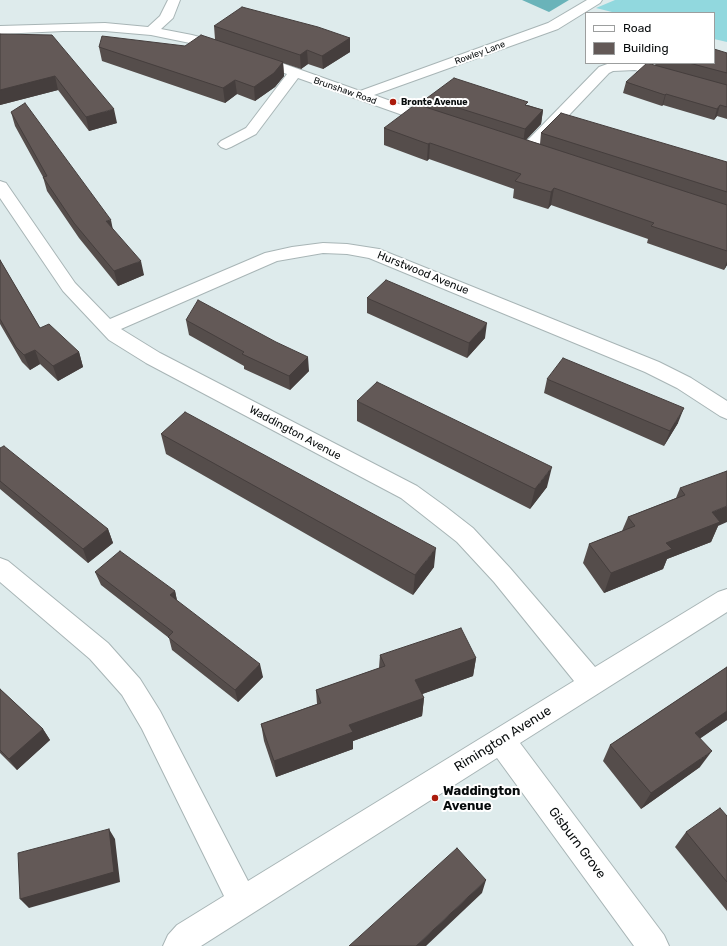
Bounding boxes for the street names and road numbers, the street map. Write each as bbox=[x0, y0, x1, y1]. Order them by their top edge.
street label: Rowley Lane bbox=[453, 39, 507, 67]
street label: Brunshaw Road bbox=[312, 75, 378, 107]
street label: Hurstwood Avenue bbox=[375, 249, 471, 297]
street label: Waddington Avenue bbox=[247, 403, 343, 463]
street label: Rimington Avenue bbox=[452, 703, 554, 775]
street label: Gisburn Grove bbox=[545, 804, 609, 882]

